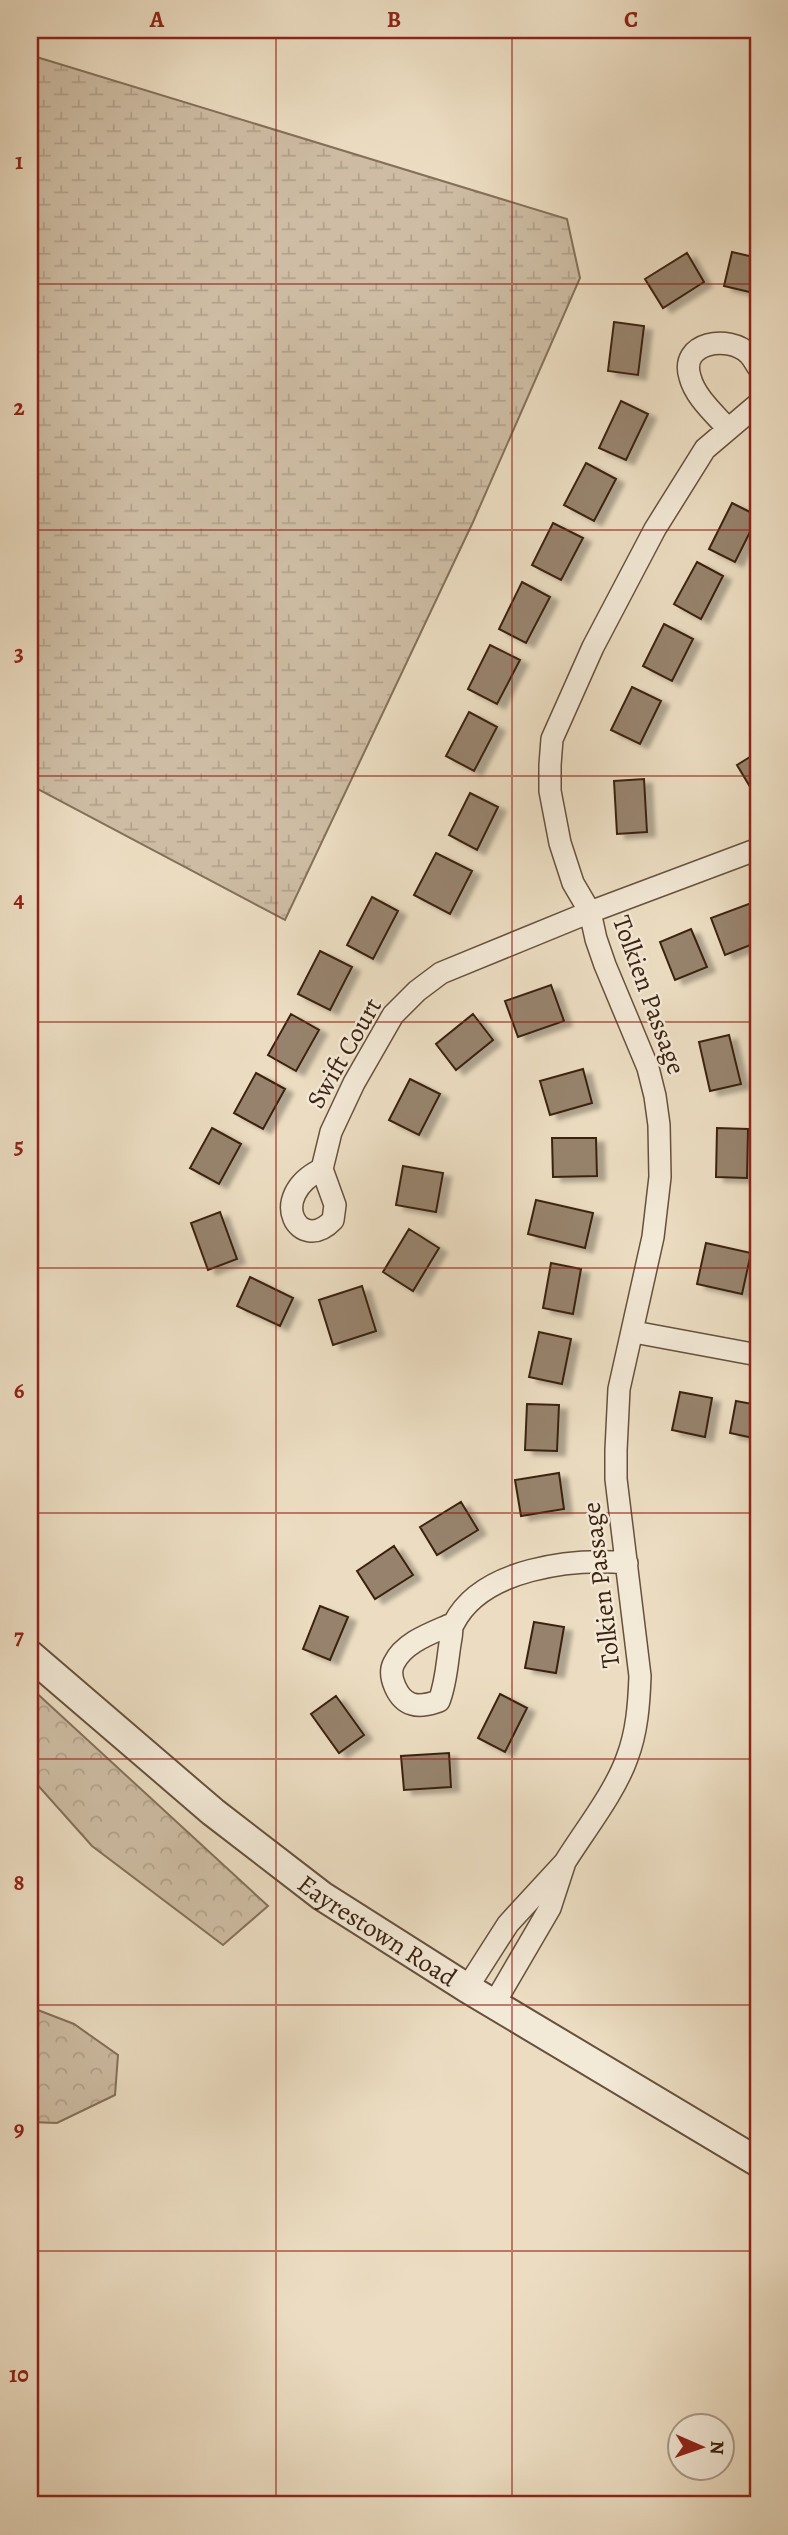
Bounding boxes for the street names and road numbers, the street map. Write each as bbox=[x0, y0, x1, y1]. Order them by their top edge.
street label: Tolkien Passage bbox=[604, 911, 694, 1079]
street label: Swift Court bbox=[298, 991, 390, 1115]
street label: Tolkien Passage bbox=[573, 1500, 629, 1670]
street label: Eayrestown Road bbox=[291, 1866, 464, 1995]

